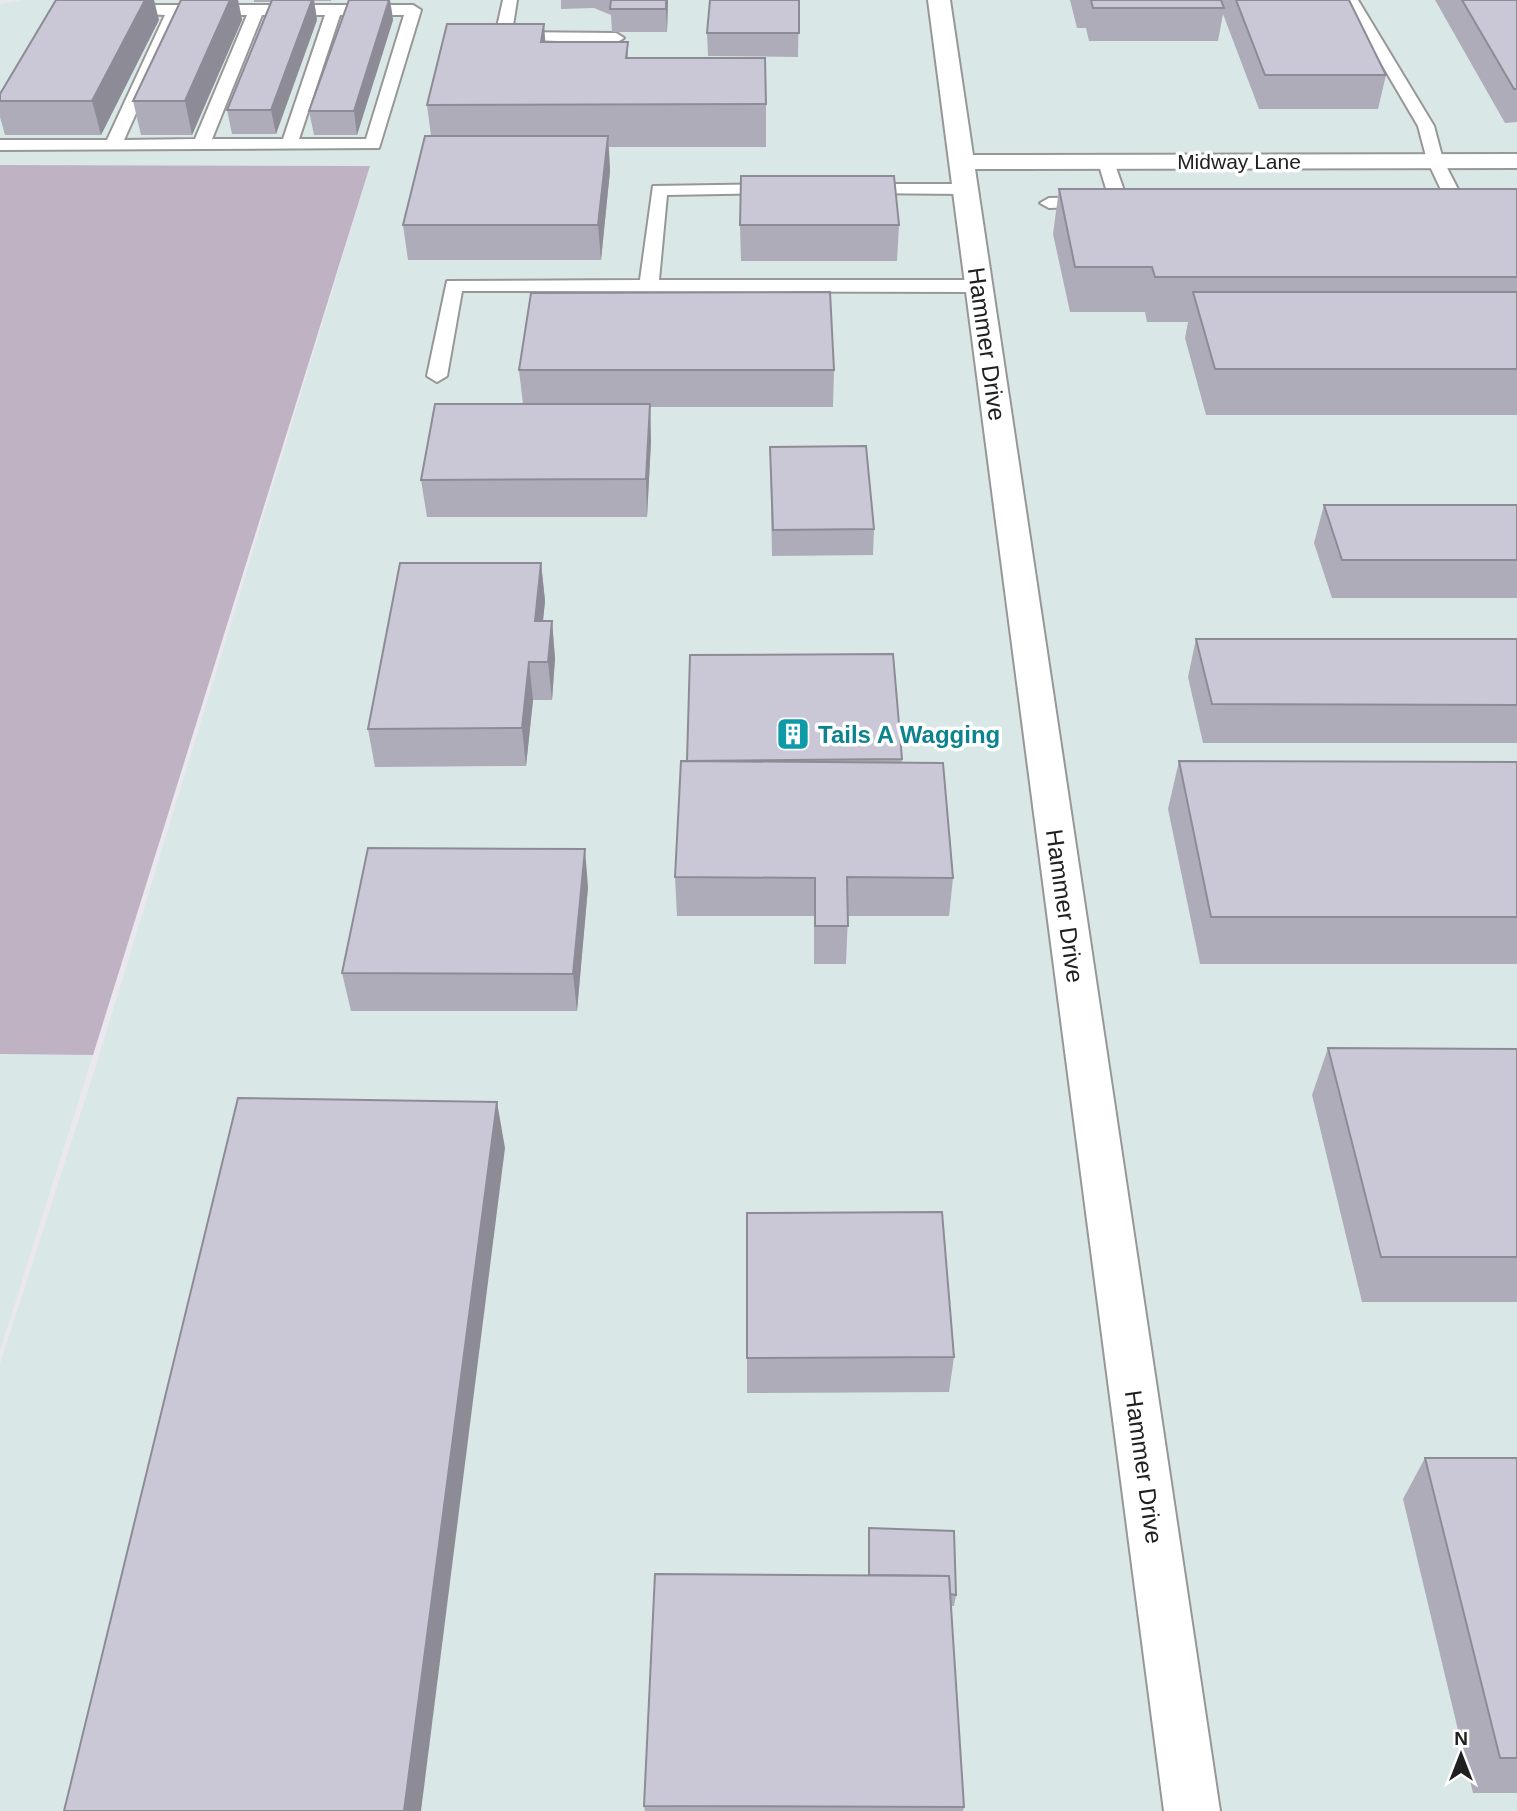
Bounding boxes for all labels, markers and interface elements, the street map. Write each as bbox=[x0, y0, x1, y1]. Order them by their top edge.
street label: Midway Lane bbox=[1177, 150, 1301, 173]
street label: Hammer Drive bbox=[963, 266, 1011, 422]
building icon: Tails A Wagging bbox=[774, 715, 812, 753]
place label: Tails A Wagging bbox=[818, 721, 1000, 748]
street label: Hammer Drive bbox=[1041, 828, 1089, 984]
street label: Hammer Drive bbox=[1120, 1389, 1168, 1545]
north arrow bbox=[1426, 1720, 1496, 1790]
text: N bbox=[1454, 1728, 1468, 1749]

